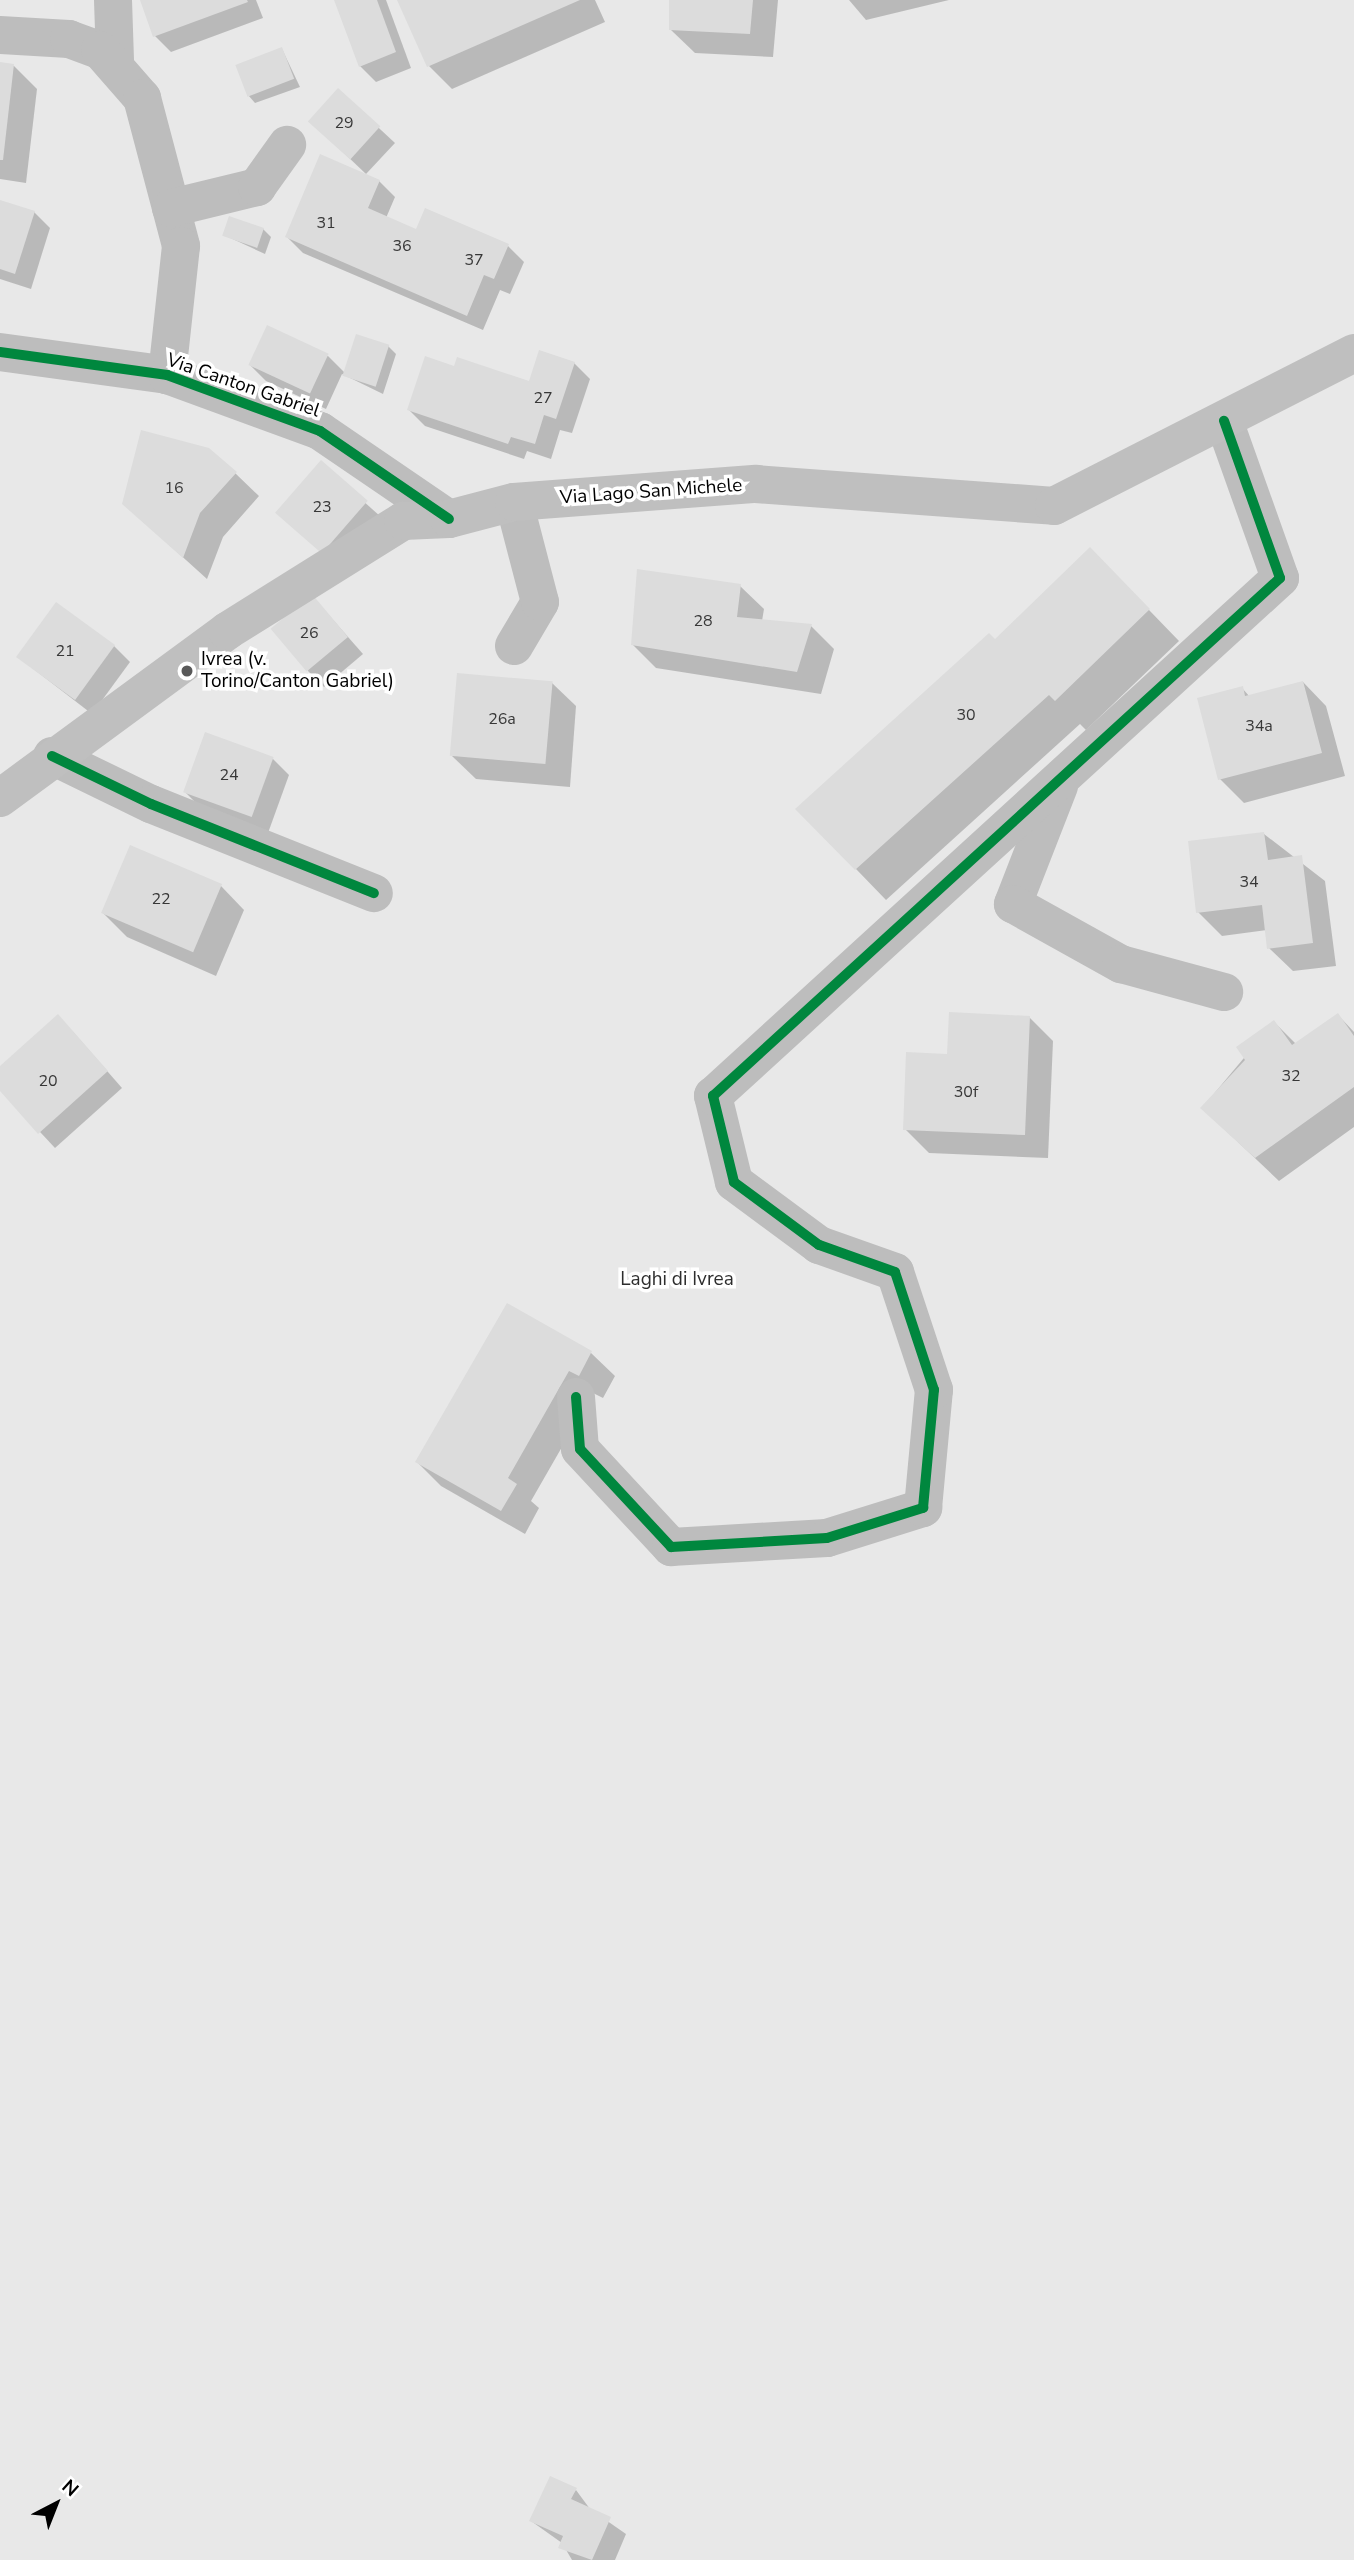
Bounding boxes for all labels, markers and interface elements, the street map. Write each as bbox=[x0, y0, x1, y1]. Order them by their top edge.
house number: 29 bbox=[334, 113, 354, 133]
house number: 31 bbox=[316, 213, 336, 233]
house number: 36 bbox=[392, 236, 412, 256]
house number: 37 bbox=[464, 250, 484, 270]
street label: Via Canton Gabriel bbox=[163, 349, 323, 423]
house number: 27 bbox=[533, 388, 553, 408]
street label: Via Lago San Michele bbox=[559, 474, 743, 510]
house number: 16 bbox=[164, 478, 184, 498]
house number: 23 bbox=[312, 497, 332, 517]
house number: 28 bbox=[693, 611, 713, 631]
house number: 26 bbox=[299, 623, 319, 643]
house number: 21 bbox=[55, 641, 75, 661]
place label: Ivrea (v. Torino/Canton Gabriel) bbox=[201, 649, 394, 693]
marker: Ivrea (v. Torino/Canton Gabriel) bbox=[179, 663, 195, 679]
house number: 30 bbox=[956, 705, 976, 725]
house number: 26a bbox=[488, 709, 516, 729]
house number: 34a bbox=[1245, 716, 1273, 736]
house number: 24 bbox=[219, 765, 239, 785]
house number: 34 bbox=[1239, 872, 1259, 892]
house number: 22 bbox=[151, 889, 171, 909]
house number: 32 bbox=[1281, 1066, 1301, 1086]
house number: 20 bbox=[38, 1071, 58, 1091]
house number: 30f bbox=[954, 1082, 978, 1102]
park label: Laghi di Ivrea bbox=[620, 1269, 734, 1291]
north arrow bbox=[21, 2469, 91, 2539]
text: N bbox=[56, 2474, 84, 2503]

